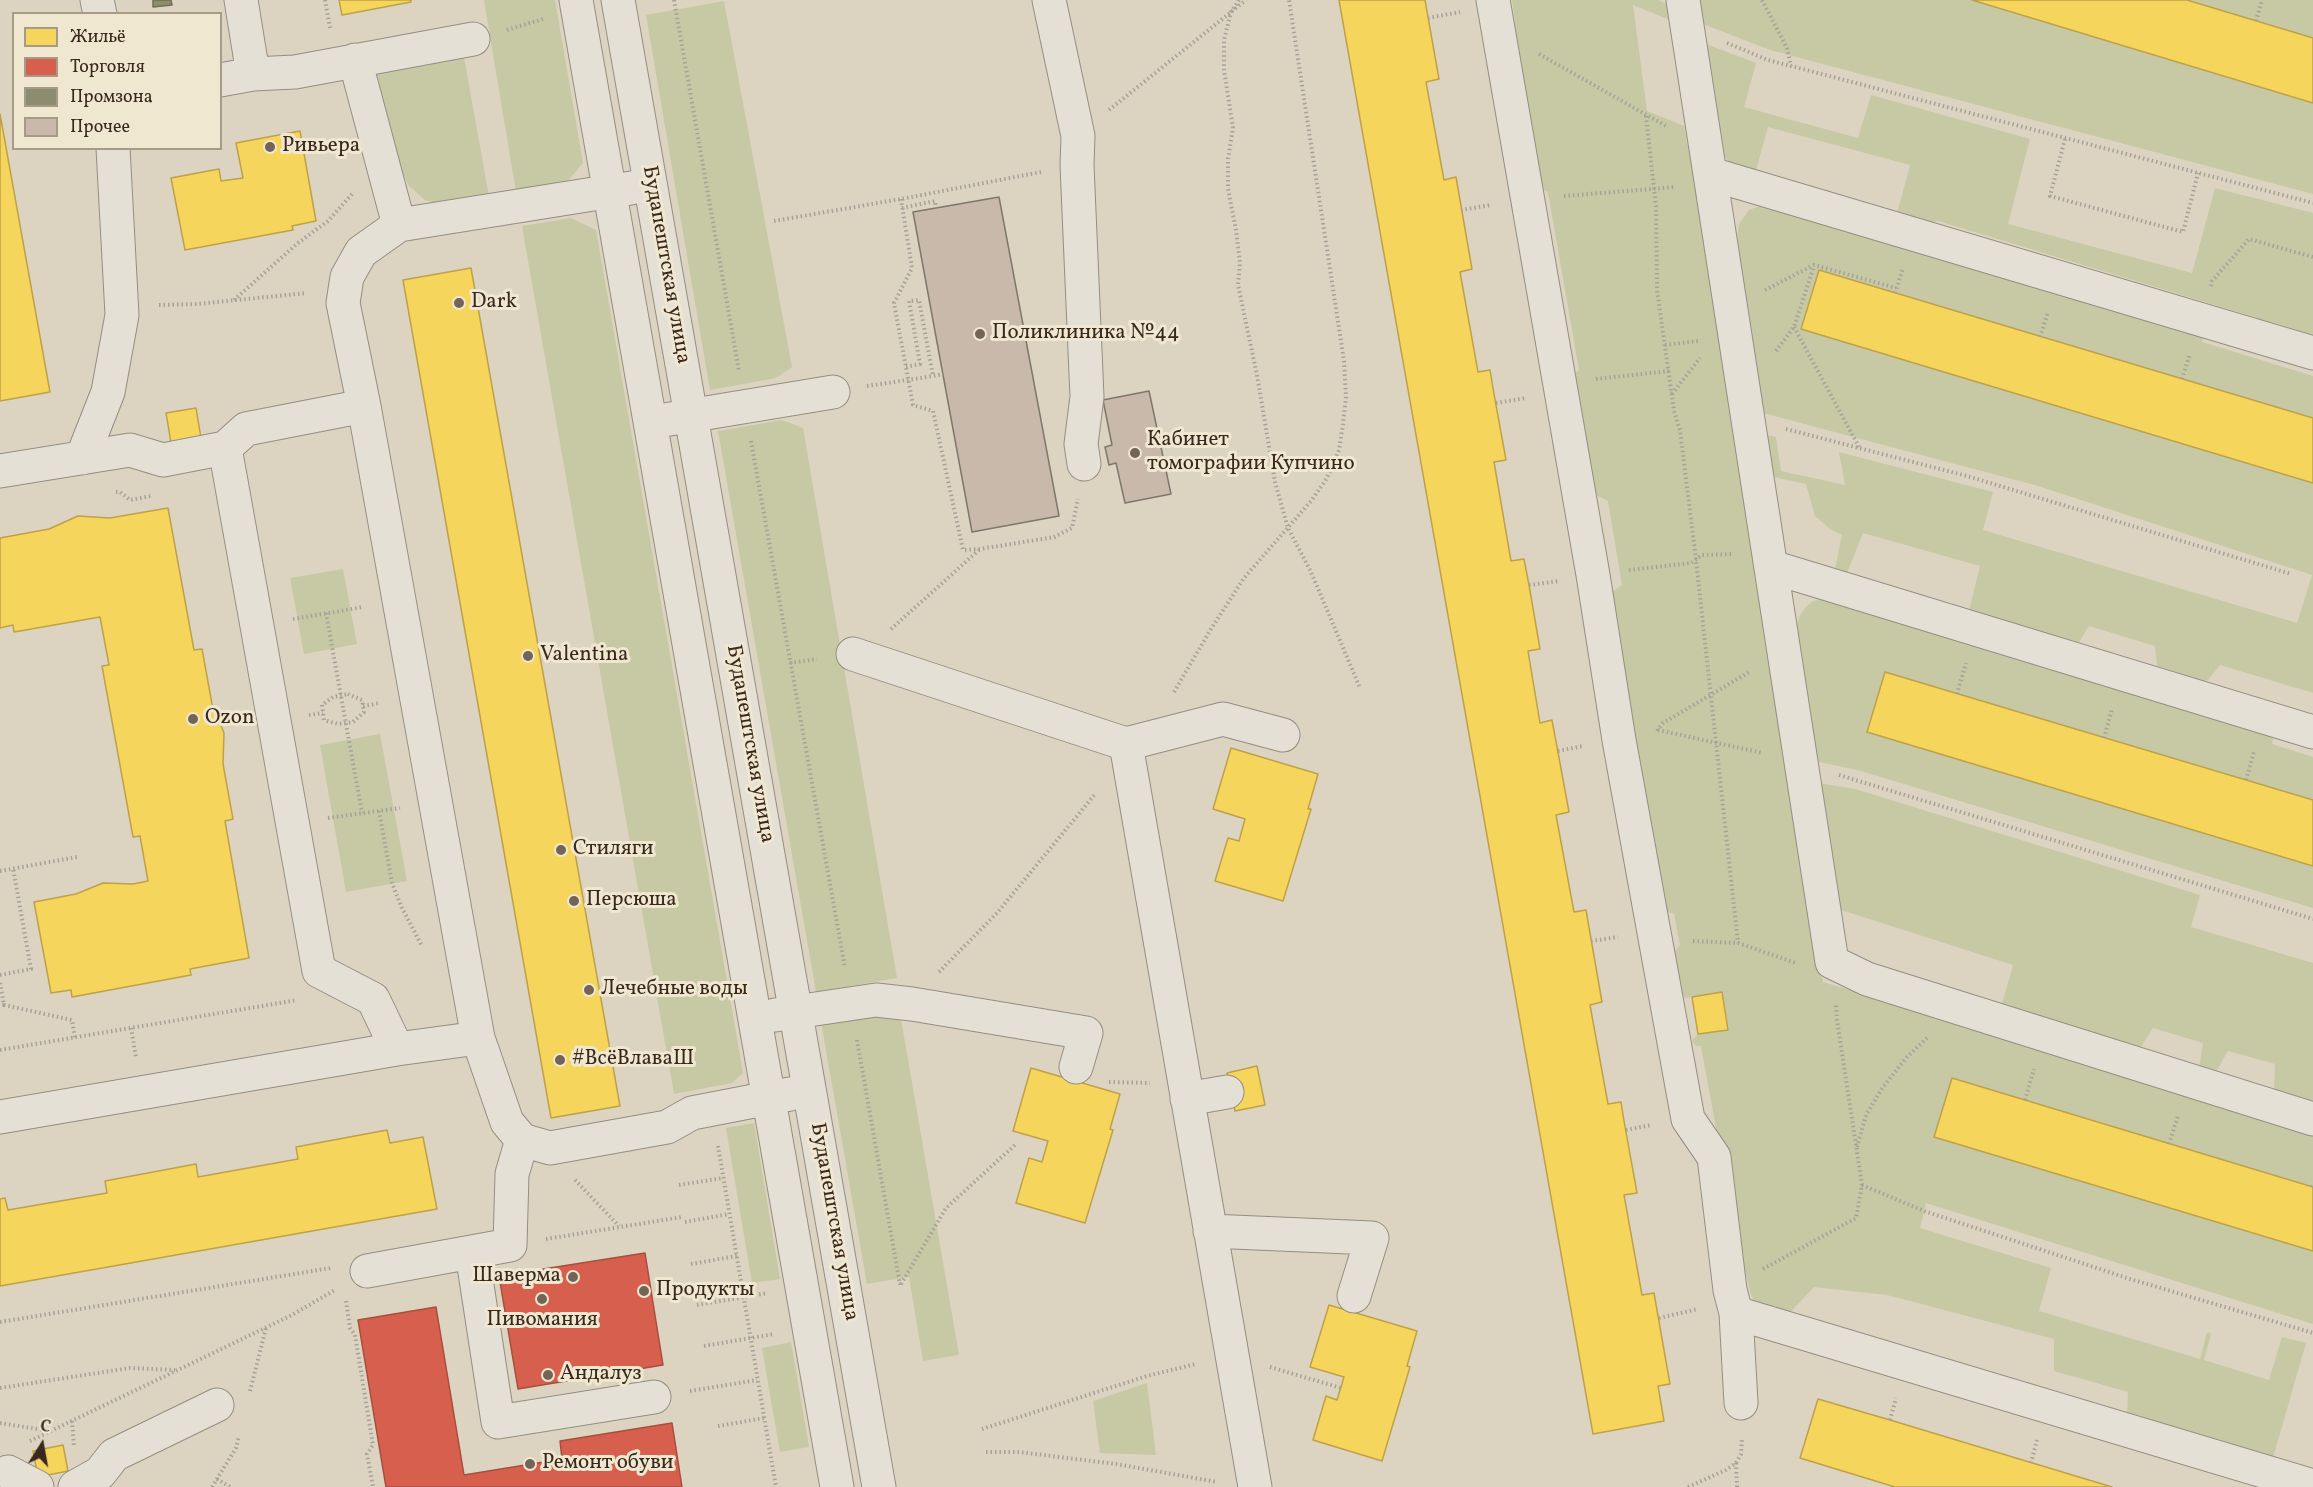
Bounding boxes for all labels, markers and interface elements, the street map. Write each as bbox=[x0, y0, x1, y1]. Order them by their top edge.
legend bbox=[12, 12, 222, 150]
text: Жильё bbox=[70, 25, 126, 50]
text: Торговля bbox=[70, 55, 145, 80]
text: Промзона bbox=[70, 85, 153, 110]
text: Прочее bbox=[70, 115, 130, 140]
place label: Ривьера bbox=[282, 134, 360, 160]
marker: Ривьера bbox=[263, 140, 277, 154]
street label: Будапештская улица bbox=[635, 164, 695, 366]
place label: Dark bbox=[471, 290, 517, 316]
marker: Dark bbox=[452, 296, 466, 310]
place label: Поликлиника №44 bbox=[992, 321, 1179, 347]
marker: Поликлиника №44 bbox=[973, 327, 987, 341]
place label: Кабинет томографии Купчино bbox=[1147, 428, 1355, 478]
marker: Кабинет томографии Купчино bbox=[1128, 446, 1142, 460]
place label: Valentina bbox=[540, 643, 628, 669]
street label: Будапештская улица bbox=[719, 643, 779, 845]
marker: Valentina bbox=[521, 649, 535, 663]
place label: Ozon bbox=[205, 706, 255, 732]
marker: Ozon bbox=[186, 712, 200, 726]
place label: Стиляги bbox=[573, 837, 654, 863]
marker: Стиляги bbox=[554, 843, 568, 857]
place label: Персюша bbox=[586, 888, 677, 914]
marker: Персюша bbox=[567, 894, 581, 908]
place label: Лечебные воды bbox=[601, 977, 748, 1003]
marker: Лечебные воды bbox=[582, 983, 596, 997]
place label: #ВсёВлаваШ bbox=[572, 1047, 694, 1073]
marker: #ВсёВлаваШ bbox=[553, 1053, 567, 1067]
street label: Будапештская улица bbox=[803, 1121, 863, 1323]
place label: Шаверма bbox=[472, 1264, 561, 1290]
marker: Шаверма bbox=[566, 1270, 580, 1284]
place label: Продукты bbox=[656, 1278, 754, 1304]
marker: Продукты bbox=[637, 1284, 651, 1298]
marker: Пивомания bbox=[535, 1292, 549, 1306]
place label: Пивомания bbox=[486, 1308, 598, 1334]
place label: Андалуз bbox=[560, 1362, 642, 1388]
marker: Андалуз bbox=[541, 1368, 555, 1382]
north arrow bbox=[12, 1415, 72, 1475]
text: С bbox=[38, 1416, 53, 1439]
place label: Ремонт обуви bbox=[542, 1451, 674, 1477]
marker: Ремонт обуви bbox=[523, 1457, 537, 1471]

